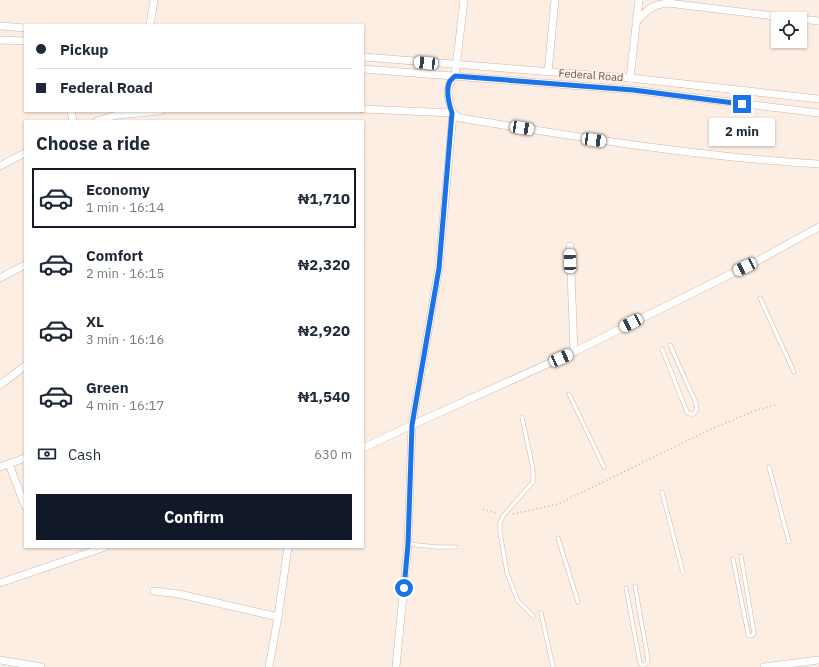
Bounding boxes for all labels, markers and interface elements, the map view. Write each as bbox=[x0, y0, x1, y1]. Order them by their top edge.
map controls bbox=[771, 12, 807, 48]
button: locate bbox=[771, 12, 807, 48]
text: Pickup bbox=[60, 40, 108, 59]
car bbox=[414, 56, 438, 70]
street label: Federal Road bbox=[558, 66, 624, 84]
text: Federal Road bbox=[60, 78, 153, 97]
route end bbox=[733, 95, 751, 113]
callout: 2 min bbox=[709, 118, 775, 146]
car bbox=[509, 120, 535, 136]
text: 2 min bbox=[725, 123, 759, 140]
text: Choose a ride bbox=[36, 132, 150, 155]
car bbox=[581, 132, 607, 148]
icon: car bbox=[38, 180, 74, 216]
text: Economy bbox=[86, 180, 150, 199]
text: ₦1,710 bbox=[298, 189, 350, 208]
text: 1 min · 16:14 bbox=[86, 199, 164, 216]
icon: car bbox=[38, 246, 74, 282]
text: Comfort bbox=[86, 246, 143, 265]
car bbox=[564, 249, 576, 273]
text: ₦2,320 bbox=[298, 255, 350, 274]
car bbox=[732, 256, 758, 278]
text: 2 min · 16:15 bbox=[86, 265, 164, 282]
icon: car bbox=[38, 312, 74, 348]
text: XL bbox=[86, 312, 104, 331]
car bbox=[618, 312, 644, 334]
text: ₦2,920 bbox=[298, 321, 350, 340]
text: 3 min · 16:16 bbox=[86, 331, 164, 348]
car bbox=[548, 348, 574, 368]
icon: car bbox=[38, 378, 74, 414]
text: Green bbox=[86, 378, 129, 397]
text: ₦1,540 bbox=[298, 387, 350, 406]
text: 4 min · 16:17 bbox=[86, 397, 164, 414]
icon: cash bbox=[36, 443, 58, 465]
text: Cash bbox=[68, 445, 101, 464]
text: 630 m bbox=[314, 446, 352, 463]
button: Confirm bbox=[36, 494, 352, 540]
route start bbox=[395, 579, 413, 597]

